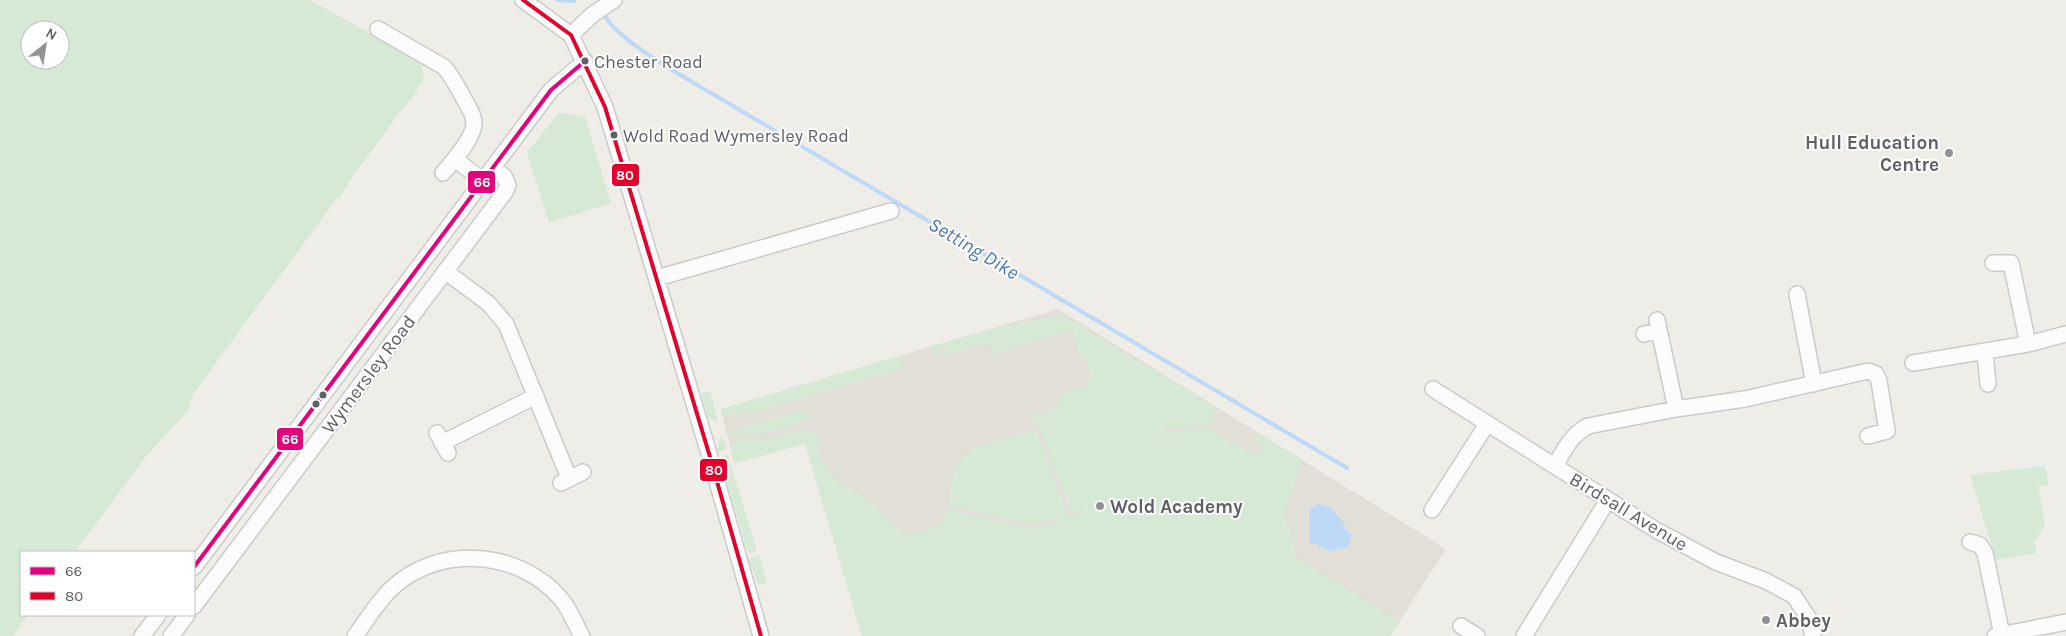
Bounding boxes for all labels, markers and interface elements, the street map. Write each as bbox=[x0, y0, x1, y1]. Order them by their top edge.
north arrow bbox=[20, 20, 70, 70]
text: N bbox=[43, 24, 60, 44]
place label: Chester Road bbox=[594, 51, 703, 73]
marker: Chester Road bbox=[580, 56, 590, 66]
place label: Wold Road Wymersley Road bbox=[623, 125, 849, 147]
marker: Wold Road Wymersley Road bbox=[609, 130, 619, 140]
place label: Hull Education Centre bbox=[1805, 132, 1939, 176]
marker: Hull Education Centre bbox=[1943, 147, 1955, 159]
line badge: 80 bbox=[611, 163, 640, 187]
text: 80 bbox=[616, 167, 634, 184]
line badge: 66 bbox=[467, 170, 496, 194]
text: 66 bbox=[474, 174, 491, 191]
water label: Setting Dike bbox=[925, 213, 1023, 284]
street label: Wymersley Road bbox=[317, 311, 420, 438]
unlabelled marker bbox=[318, 390, 328, 400]
unlabelled marker bbox=[311, 399, 321, 409]
line badge: 66 bbox=[276, 427, 304, 451]
text: 66 bbox=[282, 431, 299, 448]
line badge: 80 bbox=[699, 458, 728, 482]
text: 80 bbox=[705, 462, 723, 479]
street label: Birdsall Avenue bbox=[1566, 468, 1691, 556]
place label: Wold Academy bbox=[1110, 496, 1243, 518]
marker: Wold Academy bbox=[1094, 500, 1106, 512]
legend bbox=[20, 551, 195, 616]
text: 66 bbox=[65, 562, 82, 580]
text: 80 bbox=[65, 587, 83, 605]
place label: Abbey bbox=[1776, 610, 1831, 632]
marker: Abbey bbox=[1760, 614, 1772, 626]

